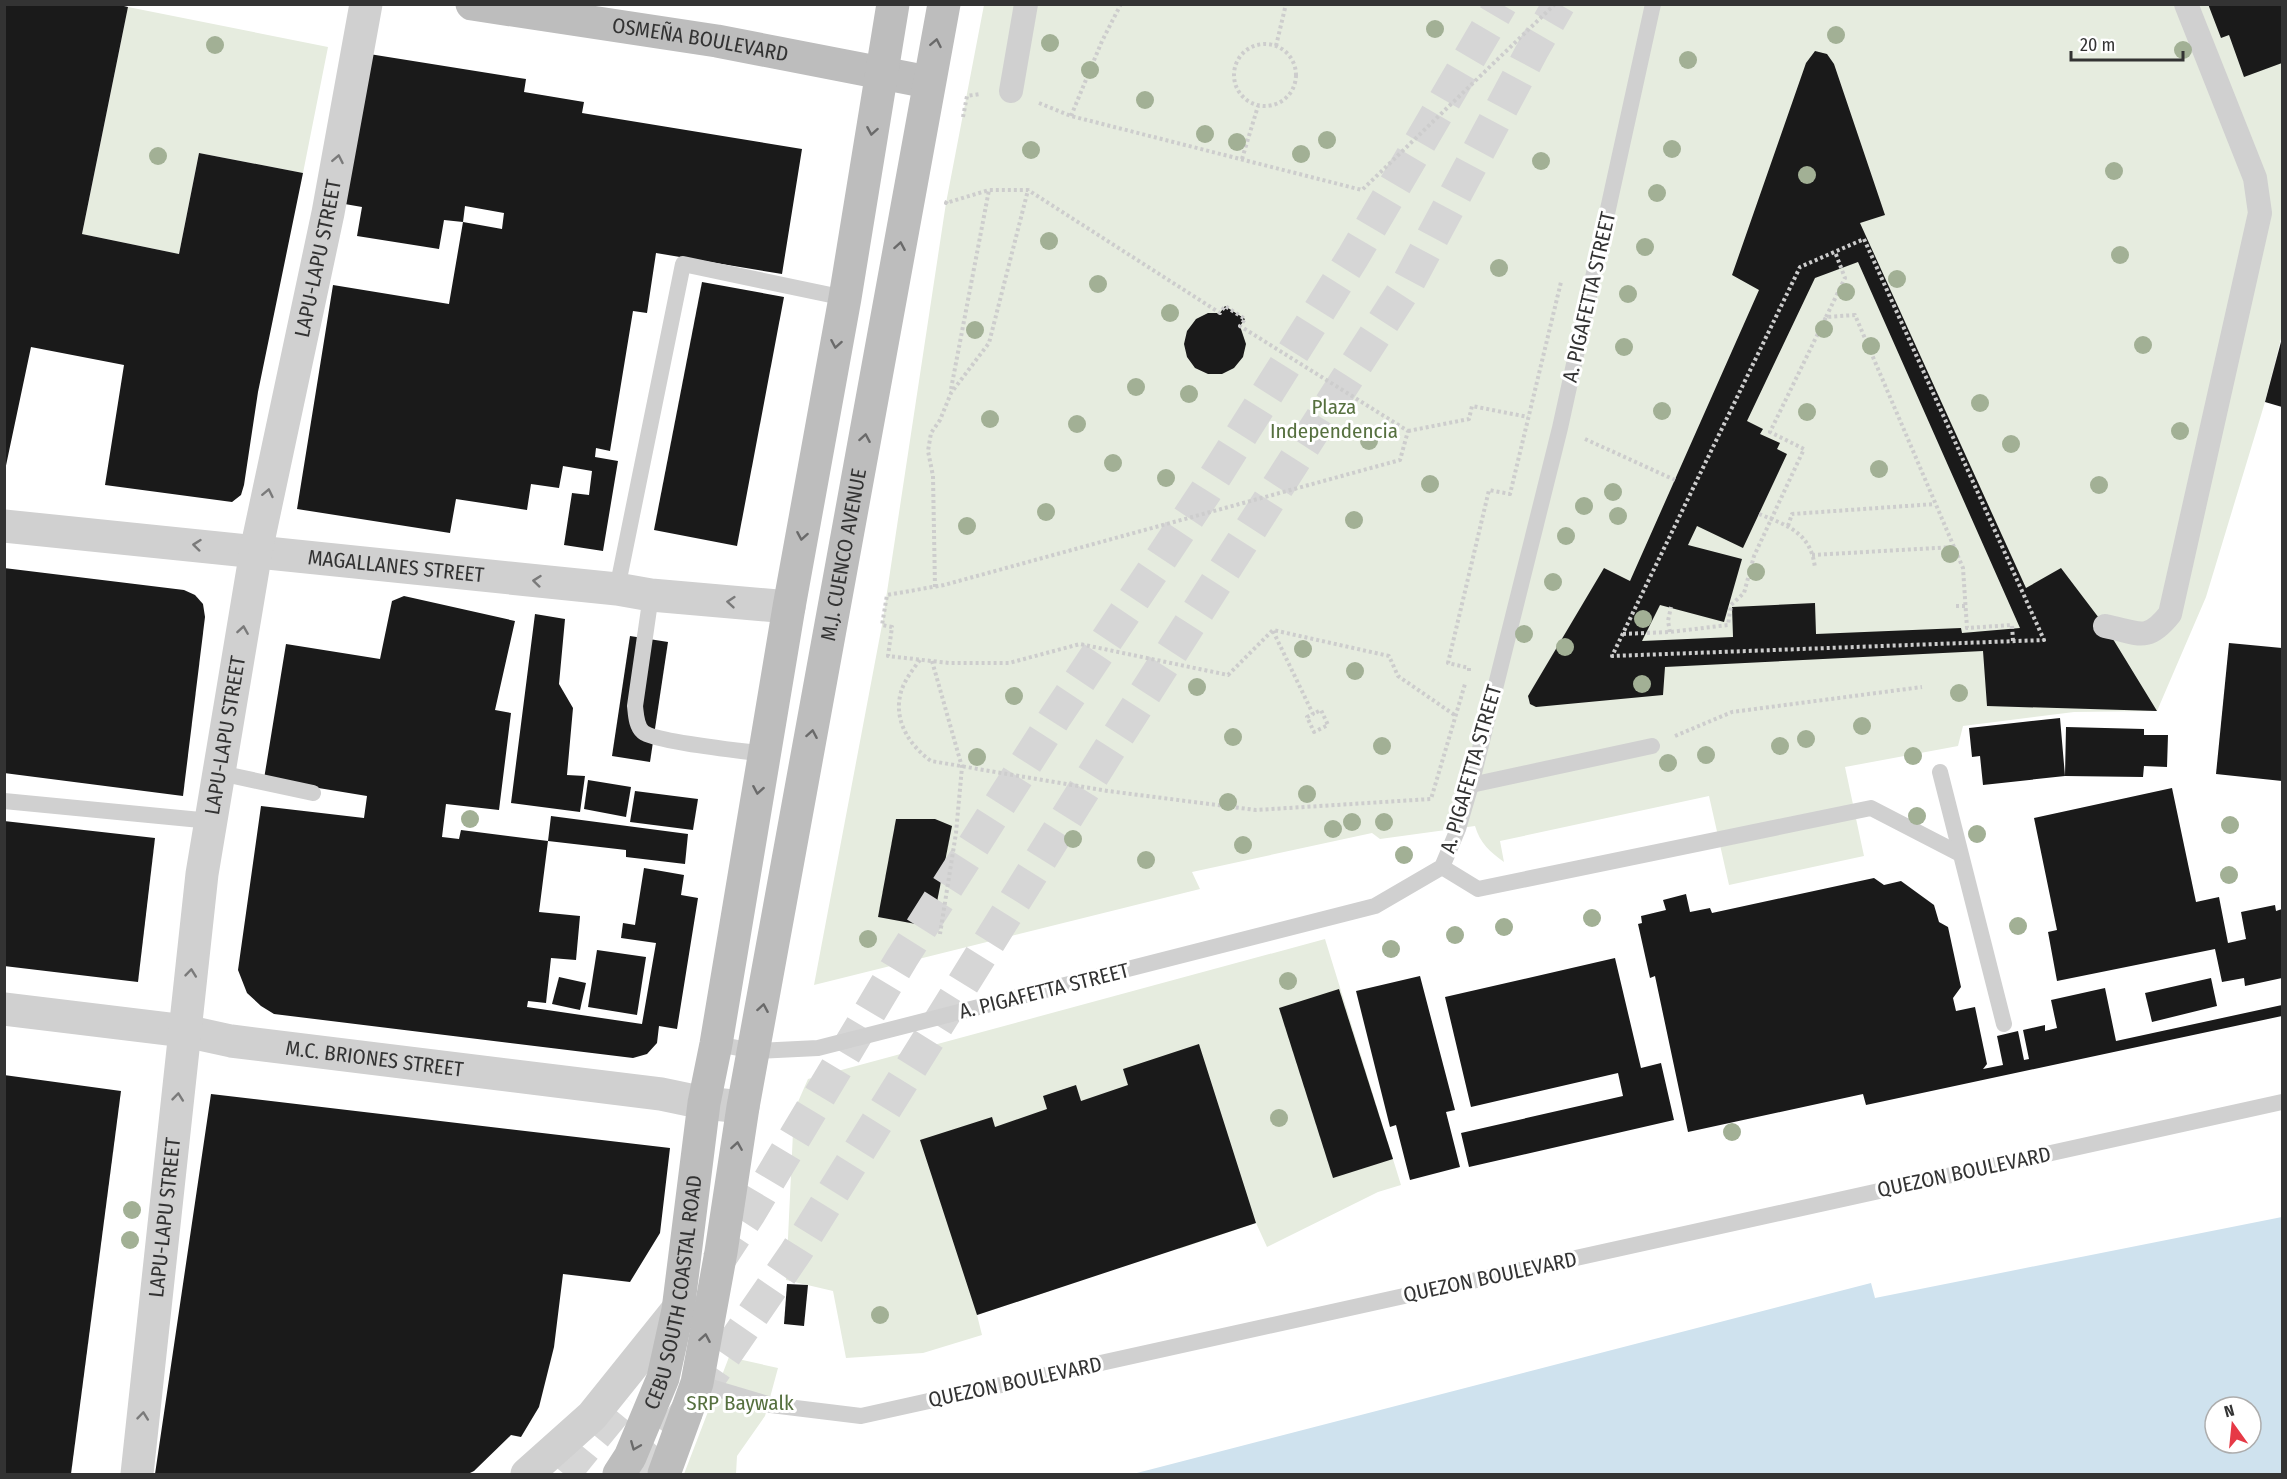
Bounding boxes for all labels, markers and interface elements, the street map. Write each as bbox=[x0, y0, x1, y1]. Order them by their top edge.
street label: OSMEÑA BOULEVARD bbox=[610, 12, 791, 68]
scale bar bbox=[2071, 24, 2184, 62]
text: 20 m bbox=[2080, 34, 2115, 56]
one-way arrow bbox=[929, 38, 942, 48]
one-way arrow bbox=[866, 126, 879, 136]
one-way arrow bbox=[331, 154, 344, 164]
street label: LAPU-LAPU STREET bbox=[289, 177, 347, 340]
street label: A. PIGAFETTA STREET bbox=[1557, 209, 1621, 385]
one-way arrow bbox=[893, 242, 905, 251]
one-way arrow bbox=[831, 340, 843, 349]
park label: Plaza Independencia bbox=[1270, 394, 1398, 444]
one-way arrow bbox=[858, 434, 871, 444]
street label: M.J. CUENCO AVENUE bbox=[815, 466, 872, 643]
one-way arrow bbox=[261, 489, 274, 499]
one-way arrow bbox=[796, 531, 809, 541]
one-way arrow bbox=[193, 539, 202, 552]
street label: MAGALLANES STREET bbox=[307, 544, 486, 588]
one-way arrow bbox=[532, 575, 541, 588]
one-way arrow bbox=[726, 596, 735, 609]
one-way arrow bbox=[236, 626, 248, 635]
street label: LAPU-LAPU STREET bbox=[199, 654, 251, 817]
street label: A. PIGAFETTA STREET bbox=[1435, 682, 1508, 856]
one-way arrow bbox=[805, 729, 818, 739]
one-way arrow bbox=[752, 785, 765, 795]
street label: A. PIGAFETTA STREET bbox=[956, 957, 1132, 1025]
one-way arrow bbox=[185, 968, 197, 977]
one-way arrow bbox=[756, 1004, 769, 1014]
street label: M.C. BRIONES STREET bbox=[284, 1035, 465, 1083]
one-way arrow bbox=[171, 1093, 184, 1102]
street label: LAPU-LAPU STREET bbox=[143, 1136, 186, 1299]
one-way arrow bbox=[731, 1141, 743, 1151]
street label: QUEZON BOULEVARD bbox=[1875, 1141, 2053, 1203]
street label: CEBU SOUTH COASTAL ROAD bbox=[638, 1174, 708, 1414]
street label: QUEZON BOULEVARD bbox=[1401, 1246, 1579, 1308]
one-way arrow bbox=[698, 1334, 711, 1344]
street label: QUEZON BOULEVARD bbox=[926, 1351, 1104, 1413]
park label: SRP Baywalk bbox=[686, 1390, 794, 1416]
north arrow bbox=[2203, 1395, 2263, 1455]
text: N bbox=[2222, 1401, 2236, 1421]
one-way arrow bbox=[137, 1412, 149, 1421]
one-way arrow bbox=[630, 1440, 642, 1451]

